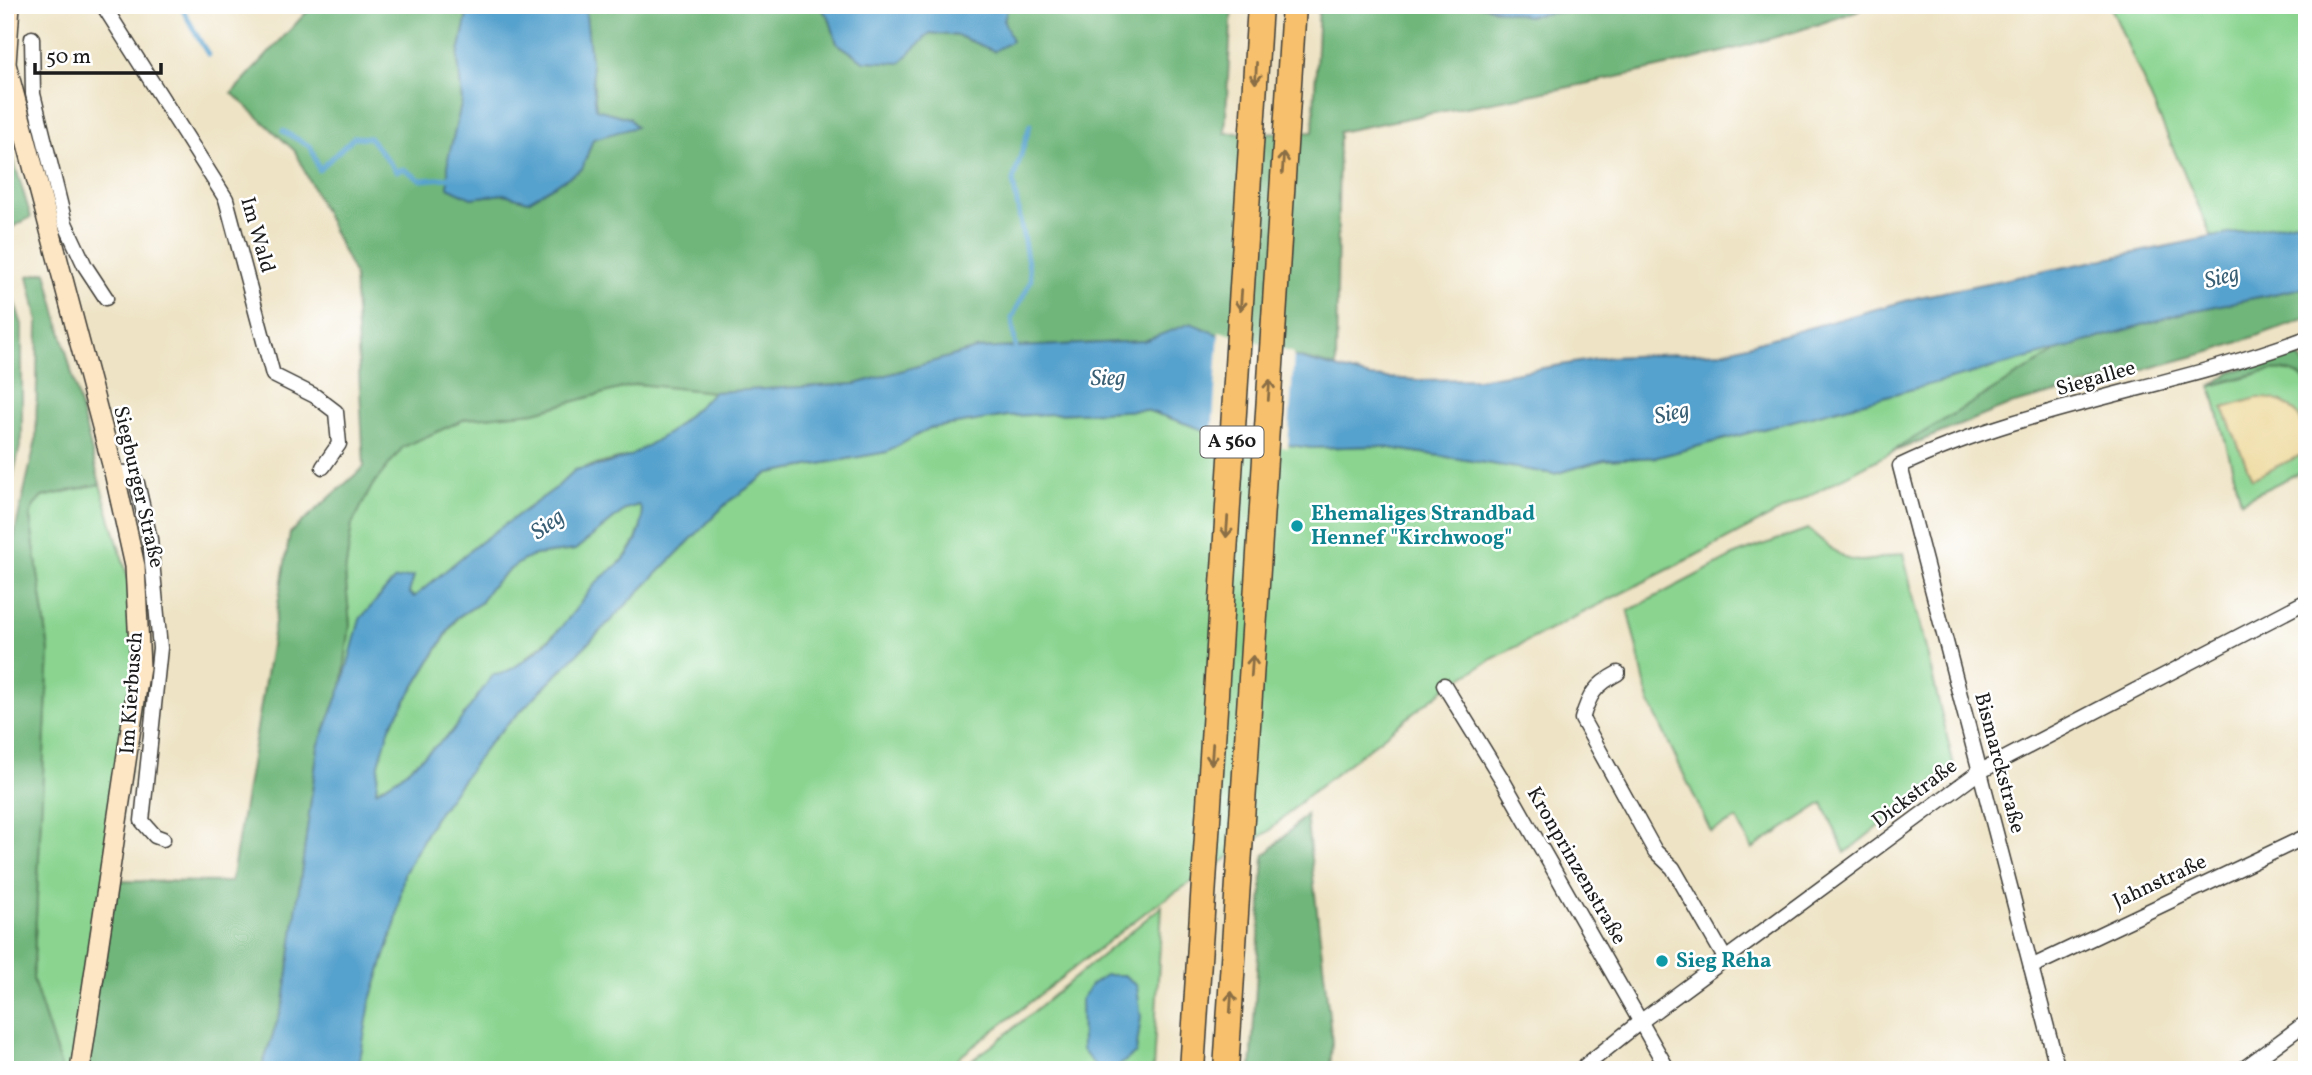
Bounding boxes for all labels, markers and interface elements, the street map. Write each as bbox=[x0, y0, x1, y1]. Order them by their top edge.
scale bar bbox=[35, 32, 161, 76]
text: 50 m bbox=[46, 43, 91, 72]
one-way arrow bbox=[1249, 62, 1262, 84]
one-way arrow bbox=[1277, 153, 1290, 175]
street label: Im Wald bbox=[232, 194, 282, 276]
water label: Sieg bbox=[2201, 258, 2243, 298]
one-way arrow bbox=[1235, 289, 1248, 312]
street label: Siegallee bbox=[2053, 354, 2139, 404]
water label: Sieg bbox=[1090, 363, 1126, 395]
one-way arrow bbox=[1263, 380, 1276, 402]
water label: Sieg bbox=[1651, 394, 1693, 434]
street label: Siegburger Straße bbox=[105, 403, 171, 571]
road number: A 560 bbox=[1200, 426, 1264, 458]
place label: Ehemaliges Strandbad Hennef "Kirchwoog" bbox=[1311, 500, 1535, 553]
water label: Sieg bbox=[524, 502, 572, 548]
one-way arrow bbox=[1220, 516, 1233, 538]
marker: Ehemaliges Strandbad Hennef "Kirchwoog" bbox=[1289, 518, 1305, 534]
street label: Im Kierbusch bbox=[113, 631, 151, 755]
one-way arrow bbox=[1246, 656, 1259, 678]
street label: Bismarckstraße bbox=[1966, 689, 2032, 837]
one-way arrow bbox=[1205, 743, 1218, 765]
street label: Dickstraße bbox=[1866, 752, 1964, 836]
street label: Kronprinzenstraße bbox=[1519, 782, 1633, 950]
street label: Jahnstraße bbox=[2108, 848, 2212, 916]
place label: Sieg Reha bbox=[1676, 947, 1771, 976]
marker: Sieg Reha bbox=[1654, 953, 1670, 969]
one-way arrow bbox=[1224, 990, 1237, 1013]

